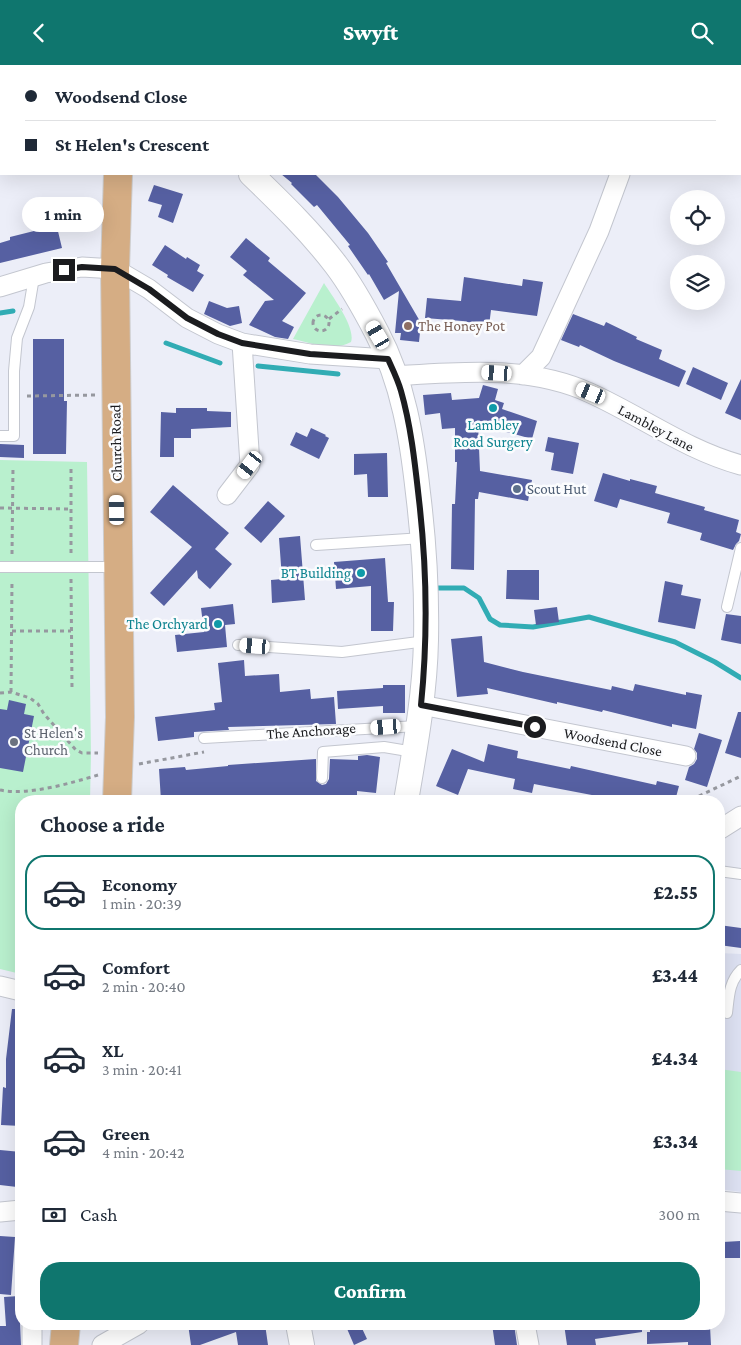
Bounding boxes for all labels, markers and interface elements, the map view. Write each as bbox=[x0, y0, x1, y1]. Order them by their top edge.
icon: back bbox=[25, 19, 53, 47]
icon: search bbox=[688, 19, 716, 47]
text: Swyft bbox=[343, 20, 398, 45]
text: Woodsend Close bbox=[55, 86, 187, 107]
text: St Helen's Crescent bbox=[55, 134, 209, 155]
map controls bbox=[670, 190, 725, 310]
button: locate bbox=[670, 190, 725, 245]
callout: 1 min bbox=[23, 197, 105, 233]
text: 1 min bbox=[44, 206, 82, 223]
button: layers bbox=[670, 255, 725, 310]
route end bbox=[53, 259, 75, 281]
car bbox=[364, 318, 391, 352]
place label: The Honey Pot bbox=[418, 318, 506, 335]
marker: The Honey Pot bbox=[402, 320, 414, 332]
car bbox=[481, 365, 512, 381]
car bbox=[574, 380, 607, 406]
street label: Lambley Lane bbox=[615, 401, 697, 456]
marker: Lambley Road Surgery bbox=[487, 402, 499, 414]
street label: Church Road bbox=[107, 404, 125, 482]
place label: Lambley Road Surgery bbox=[453, 417, 533, 451]
car bbox=[234, 449, 265, 481]
place label: Scout Hut bbox=[527, 481, 587, 497]
marker: Scout Hut bbox=[511, 483, 523, 495]
car bbox=[109, 495, 124, 525]
place label: BT Building bbox=[281, 565, 351, 582]
marker: BT Building bbox=[355, 567, 367, 579]
place label: The Orchyard bbox=[126, 616, 208, 633]
marker: The Orchyard bbox=[212, 618, 224, 630]
car bbox=[239, 637, 270, 655]
route start bbox=[524, 716, 546, 738]
car bbox=[370, 718, 401, 736]
street label: The Anchorage bbox=[266, 720, 357, 743]
place label: St Helen's Church bbox=[24, 725, 83, 758]
street label: Woodsend Close bbox=[562, 725, 664, 759]
marker: St Helen's Church bbox=[8, 736, 20, 748]
text: Choose a ride bbox=[40, 812, 165, 837]
icon: car bbox=[42, 870, 87, 915]
text: Economy bbox=[102, 874, 177, 895]
text: £2.55 bbox=[653, 882, 698, 903]
text: 1 min · 20:39 bbox=[102, 895, 182, 912]
icon: car bbox=[42, 953, 87, 998]
text: Comfort bbox=[102, 957, 170, 978]
text: £3.44 bbox=[652, 965, 698, 986]
text: 2 min · 20:40 bbox=[102, 978, 186, 995]
icon: car bbox=[42, 1036, 87, 1081]
text: XL bbox=[102, 1040, 124, 1061]
text: £4.34 bbox=[651, 1048, 698, 1069]
text: 3 min · 20:41 bbox=[102, 1061, 182, 1078]
icon: car bbox=[42, 1119, 87, 1164]
text: Green bbox=[102, 1123, 150, 1144]
text: £3.34 bbox=[653, 1131, 698, 1152]
text: 4 min · 20:42 bbox=[102, 1144, 185, 1161]
icon: cash bbox=[40, 1201, 68, 1229]
text: Cash bbox=[80, 1204, 118, 1225]
text: 300 m bbox=[658, 1206, 700, 1223]
button: Confirm bbox=[40, 1262, 700, 1320]

